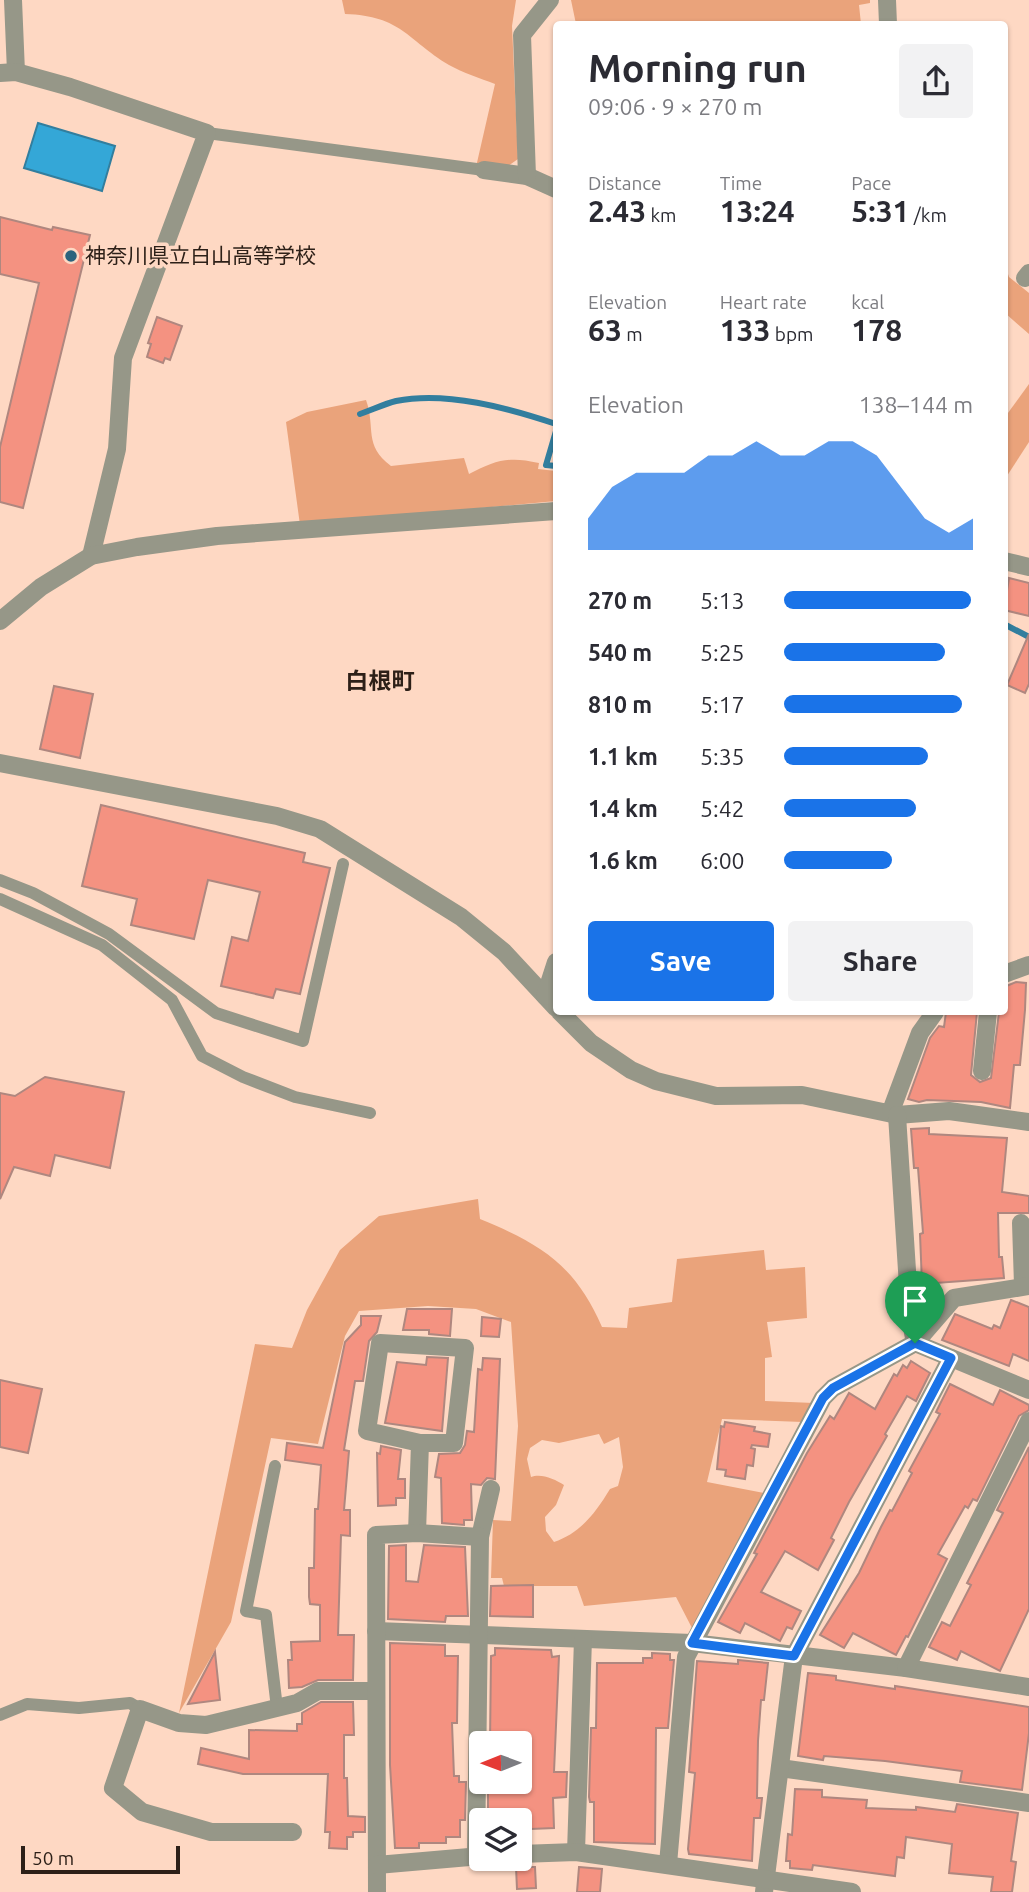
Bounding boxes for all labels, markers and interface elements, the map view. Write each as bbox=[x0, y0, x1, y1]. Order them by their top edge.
button: share bbox=[899, 44, 973, 118]
text: Morning run bbox=[588, 47, 807, 89]
text: 09:06 · 9 × 270 m bbox=[588, 94, 762, 119]
text: Distance bbox=[588, 172, 662, 194]
text: Time bbox=[720, 172, 762, 194]
text: Pace bbox=[851, 172, 892, 194]
text: 2.43 bbox=[588, 194, 646, 228]
text: 13:24 bbox=[720, 194, 795, 228]
text: 5:31 bbox=[851, 194, 909, 228]
text: km bbox=[646, 204, 676, 226]
text: /km bbox=[909, 204, 947, 226]
place label: 神奈川県立白山高等学校 bbox=[85, 243, 316, 267]
marker: 神奈川県立白山高等学校 bbox=[63, 248, 79, 264]
text: Elevation bbox=[588, 291, 667, 313]
text: Heart rate bbox=[720, 291, 807, 313]
text: kcal bbox=[851, 291, 884, 313]
text: 63 bbox=[588, 313, 622, 347]
text: 133 bbox=[720, 313, 770, 347]
text: 178 bbox=[851, 313, 902, 347]
text: m bbox=[622, 323, 643, 345]
text: bpm bbox=[770, 323, 813, 345]
text: Elevation bbox=[588, 392, 684, 417]
text: 138–144 m bbox=[859, 392, 973, 417]
text: 270 m bbox=[588, 588, 652, 613]
text: 5:13 bbox=[700, 588, 745, 613]
text: 540 m bbox=[588, 640, 652, 665]
text: 5:25 bbox=[700, 640, 745, 665]
district label: 白根町 bbox=[346, 668, 415, 693]
text: 810 m bbox=[588, 692, 652, 717]
text: 5:17 bbox=[700, 692, 745, 717]
text: 1.1 km bbox=[588, 744, 658, 769]
text: 5:35 bbox=[700, 744, 745, 769]
text: 1.4 km bbox=[588, 796, 658, 821]
text: 5:42 bbox=[700, 796, 745, 821]
text: 1.6 km bbox=[588, 848, 658, 873]
text: 6:00 bbox=[700, 848, 745, 873]
button: Save bbox=[588, 921, 774, 1001]
button: Share bbox=[788, 921, 973, 1001]
pin bbox=[885, 1271, 945, 1343]
icon: arrive bbox=[896, 1282, 934, 1320]
north arrow bbox=[469, 1731, 532, 1794]
map controls bbox=[469, 1731, 532, 1871]
button: layers bbox=[469, 1808, 532, 1871]
scale bar bbox=[21, 1843, 180, 1875]
text: 50 m bbox=[32, 1847, 74, 1869]

